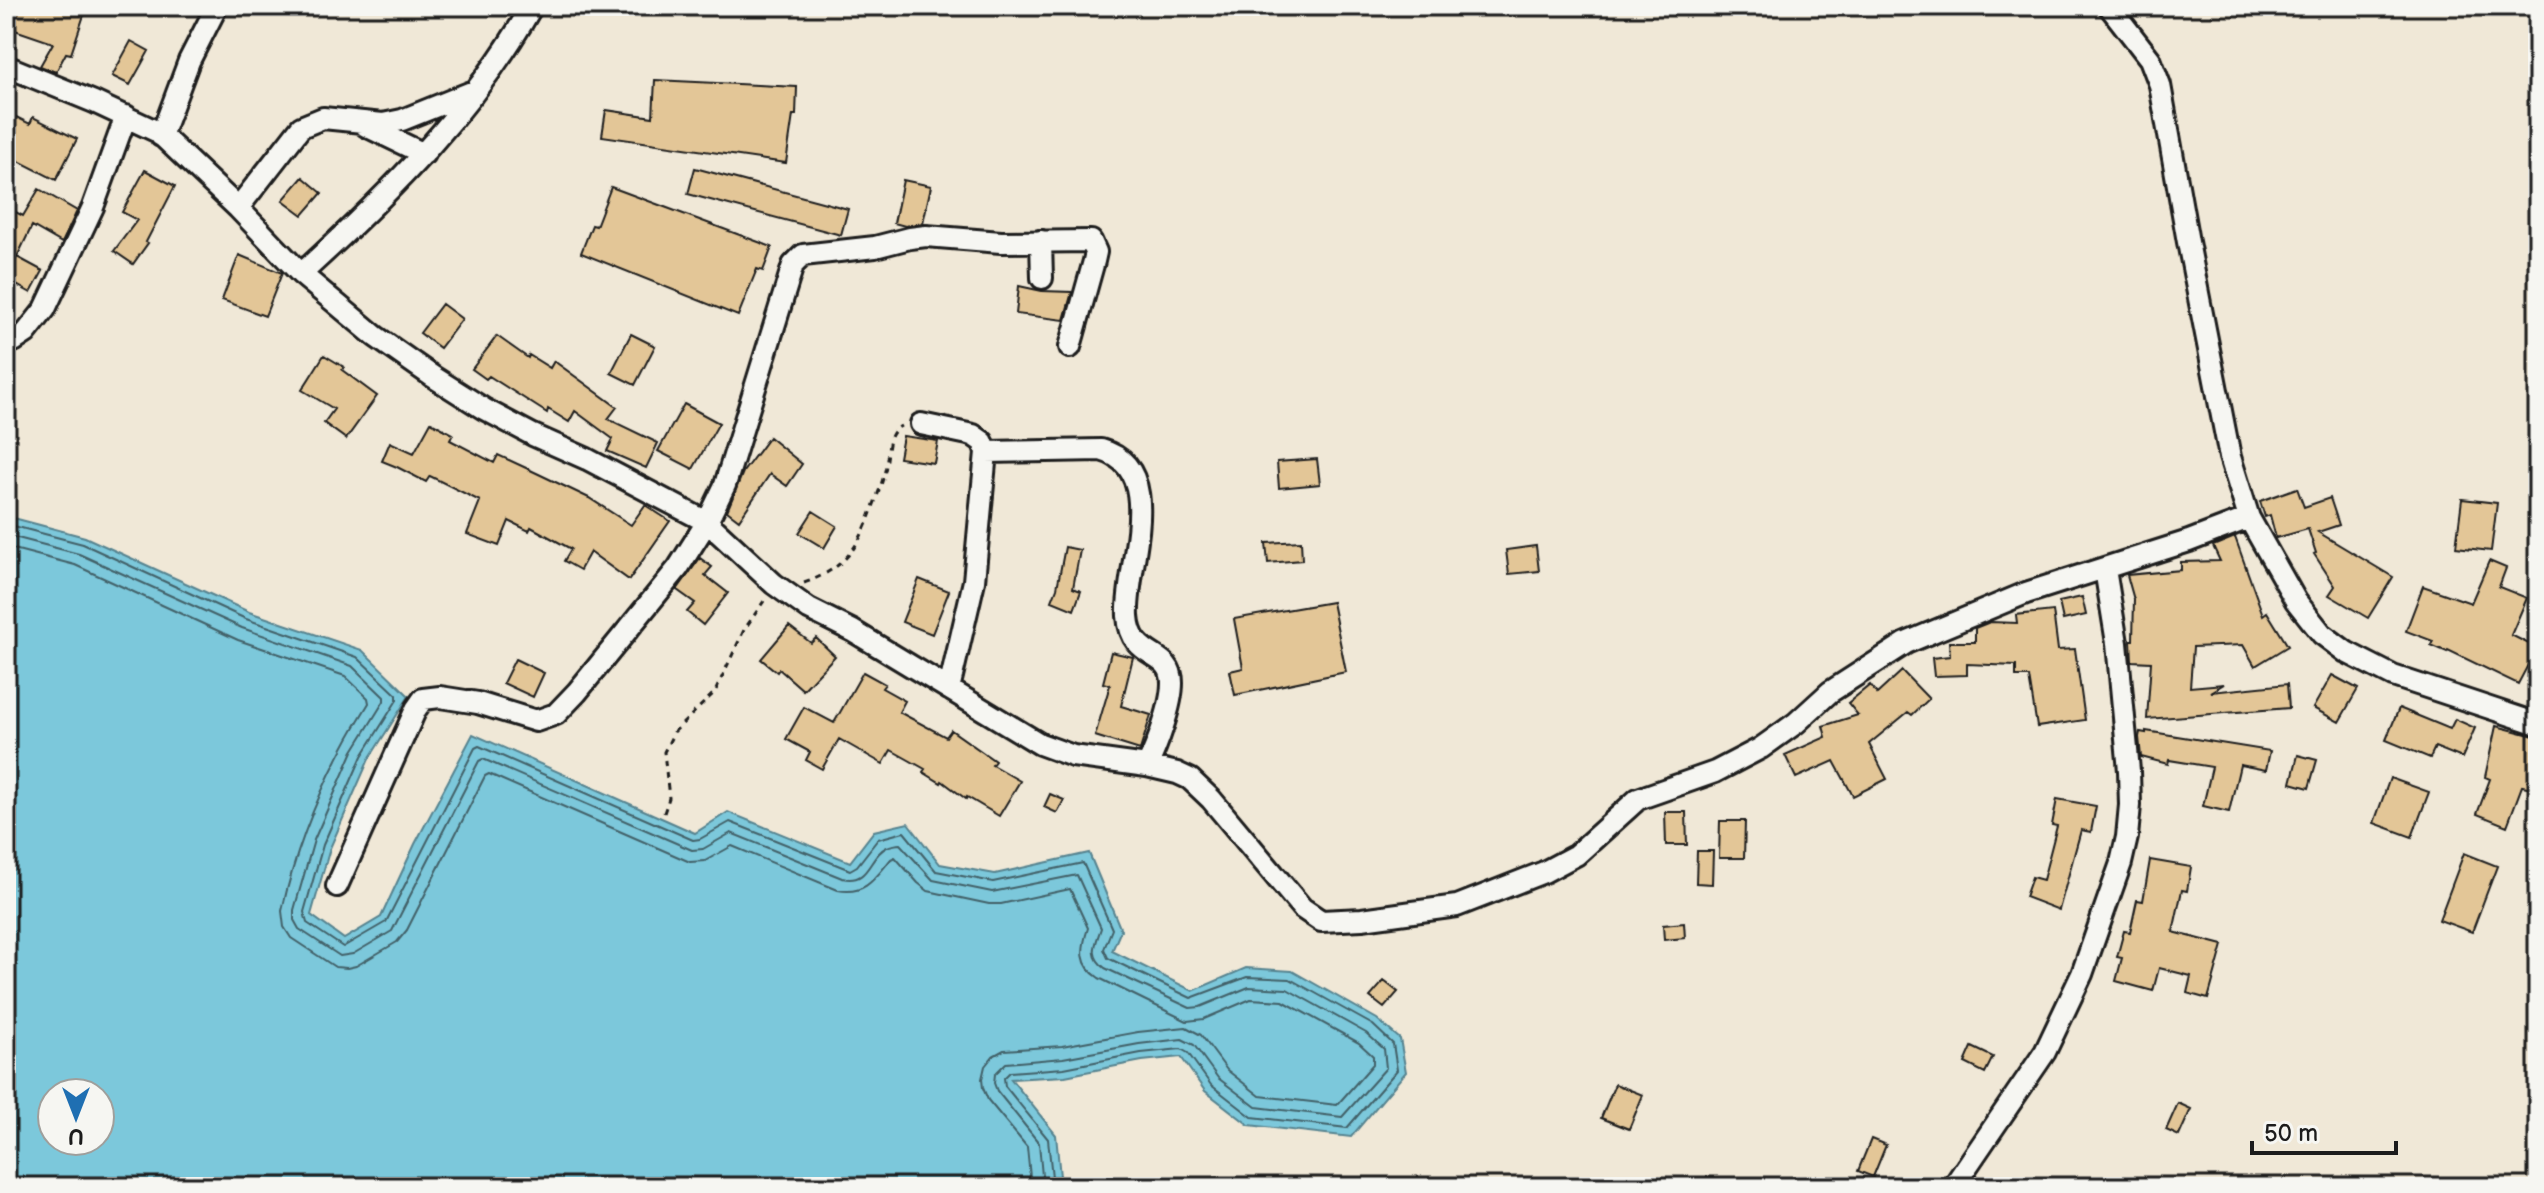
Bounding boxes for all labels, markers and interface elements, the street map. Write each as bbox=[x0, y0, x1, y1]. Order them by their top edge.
north arrow bbox=[36, 1077, 116, 1157]
scale bar bbox=[2252, 1105, 2396, 1155]
text: 50 m bbox=[2264, 1119, 2318, 1148]
text: U bbox=[68, 1122, 84, 1149]

